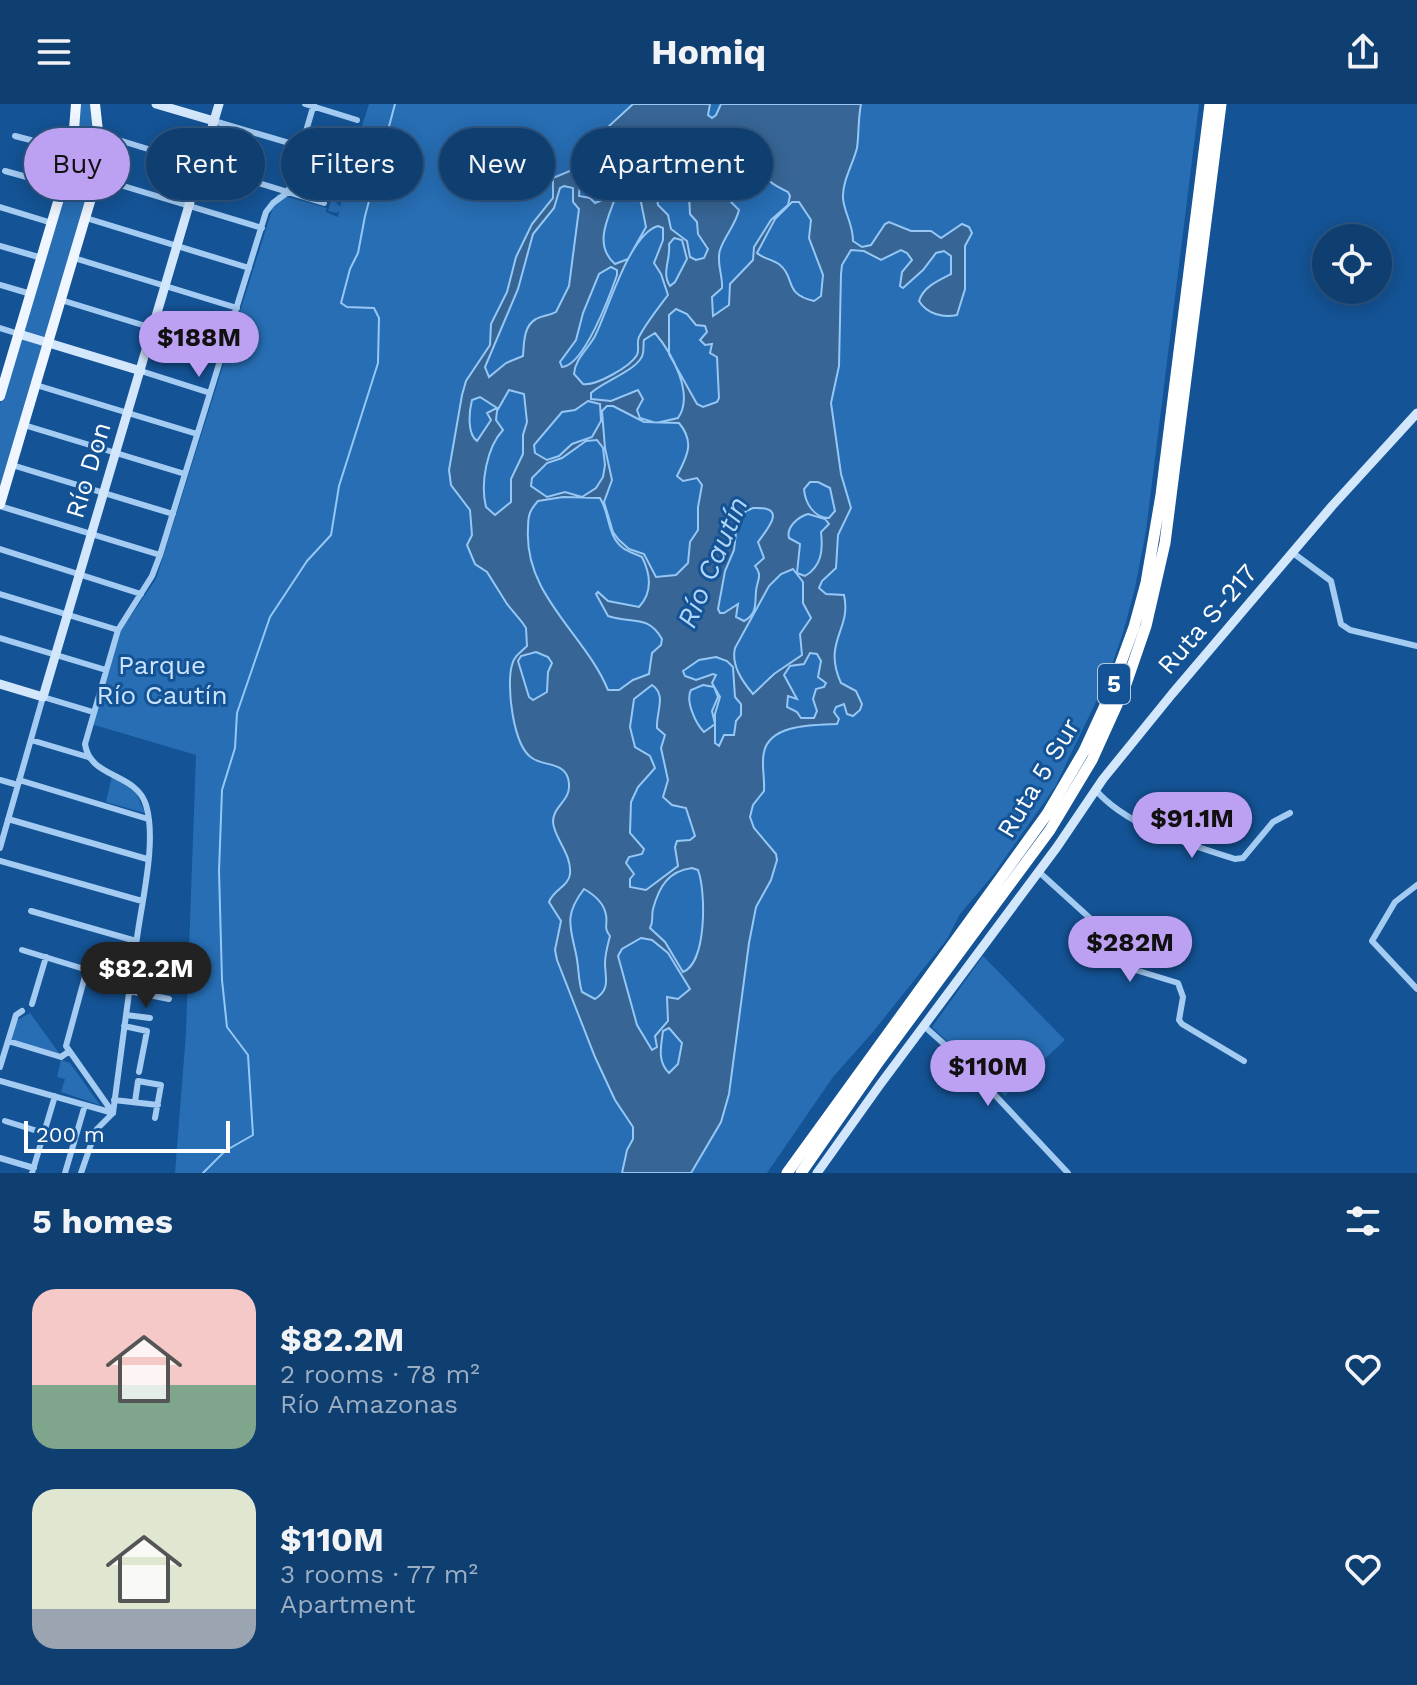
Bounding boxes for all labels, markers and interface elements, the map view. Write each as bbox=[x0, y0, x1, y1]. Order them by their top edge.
icon: menu bbox=[32, 30, 76, 74]
icon: share bbox=[1341, 30, 1385, 74]
text: Homiq bbox=[651, 31, 766, 73]
chip: Buy bbox=[24, 128, 130, 200]
chip: Rent bbox=[146, 128, 265, 200]
chip: Filters bbox=[281, 128, 423, 200]
chip: New bbox=[439, 128, 555, 200]
chip: Apartment bbox=[571, 128, 773, 200]
map controls bbox=[1312, 224, 1392, 304]
button: locate bbox=[1312, 224, 1392, 304]
pin: $188M bbox=[143, 311, 255, 379]
text: $188M bbox=[157, 322, 241, 352]
street label: Río Don bbox=[59, 418, 117, 522]
water label: Río Cautín bbox=[670, 492, 755, 633]
street label: Ruta S-217 bbox=[1151, 558, 1263, 680]
park label: Parque Río Cautín bbox=[96, 650, 228, 710]
road number: 5 bbox=[1098, 664, 1130, 704]
street label: Ruta 5 Sur bbox=[991, 713, 1085, 843]
pin: $91.1M bbox=[1127, 792, 1257, 860]
text: $91.1M bbox=[1150, 803, 1234, 833]
pin: $282M bbox=[1074, 916, 1186, 984]
text: $282M bbox=[1086, 927, 1174, 957]
pin: $82.2M bbox=[81, 942, 211, 1010]
text: $82.2M bbox=[98, 953, 194, 983]
pin: $110M bbox=[932, 1040, 1044, 1108]
text: $110M bbox=[948, 1051, 1028, 1081]
scale bar bbox=[24, 1117, 230, 1153]
text: 200 m bbox=[36, 1122, 105, 1147]
icon: filters bbox=[1341, 1199, 1385, 1243]
text: 5 homes bbox=[32, 1201, 173, 1241]
text: $82.2M bbox=[280, 1319, 404, 1359]
icon: home bbox=[96, 1321, 192, 1417]
icon: heart bbox=[1341, 1347, 1385, 1391]
text: 2 rooms · 78 m² bbox=[280, 1359, 480, 1389]
text: Río Amazonas bbox=[280, 1389, 458, 1419]
text: $110M bbox=[280, 1519, 384, 1559]
icon: home bbox=[96, 1521, 192, 1617]
icon: heart bbox=[1341, 1547, 1385, 1591]
text: 3 rooms · 77 m² bbox=[280, 1559, 478, 1589]
text: Apartment bbox=[280, 1589, 416, 1619]

